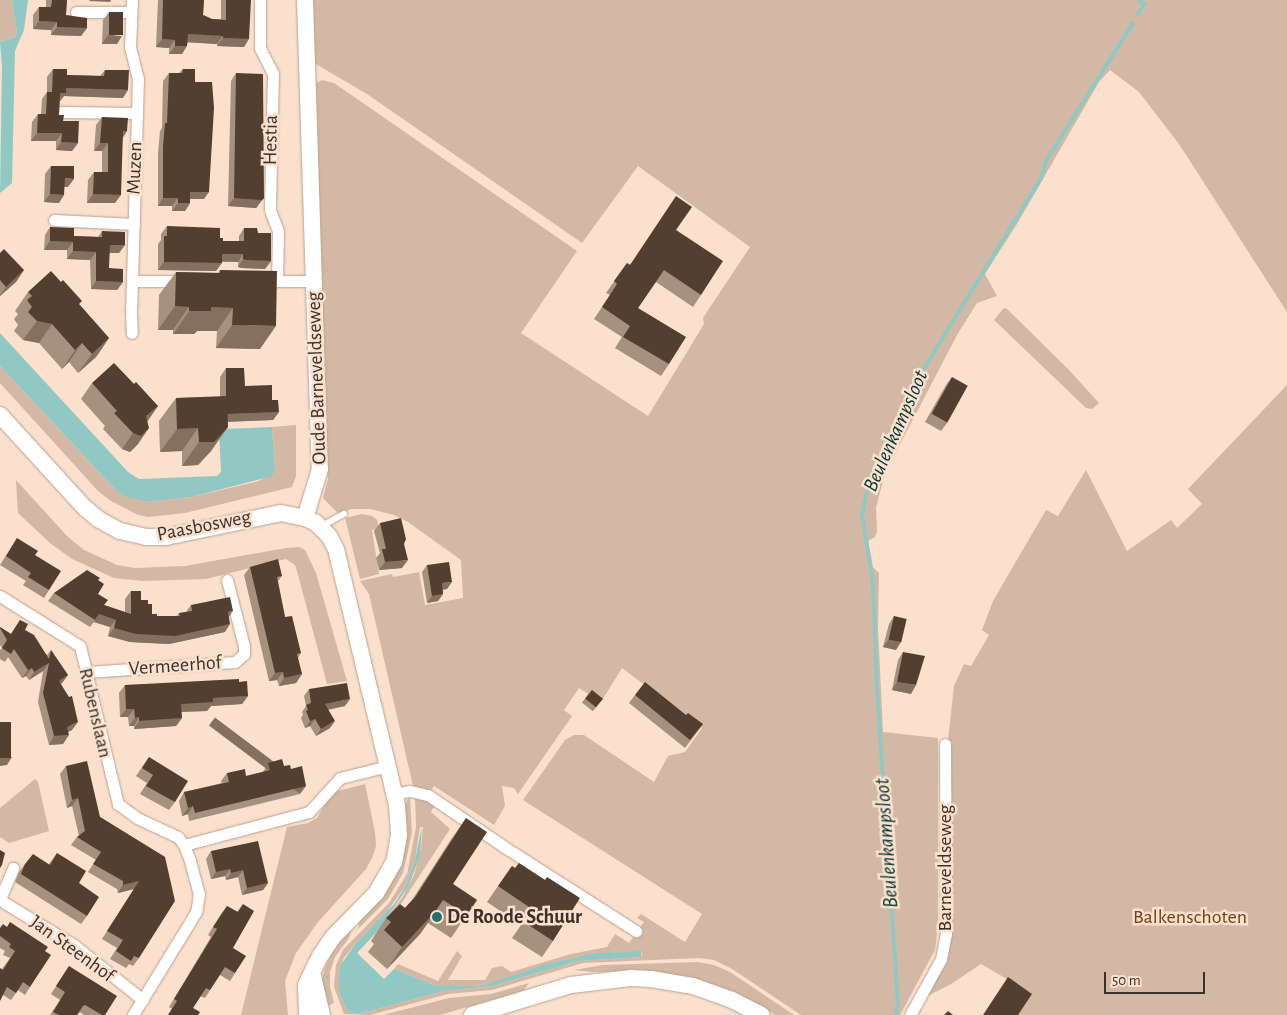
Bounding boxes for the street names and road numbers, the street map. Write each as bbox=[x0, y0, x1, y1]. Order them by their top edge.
street label: Hestia bbox=[259, 115, 283, 165]
street label: Muzen bbox=[122, 141, 148, 195]
street label: Oude Barneveldseweg bbox=[302, 291, 332, 465]
street label: Paasbosweg bbox=[155, 505, 253, 547]
street label: Vermeerhof bbox=[128, 651, 222, 681]
street label: Rubenslaan bbox=[73, 666, 117, 760]
street label: Barneveldseweg bbox=[933, 804, 957, 932]
street label: Jan Steenhof bbox=[25, 910, 119, 988]

